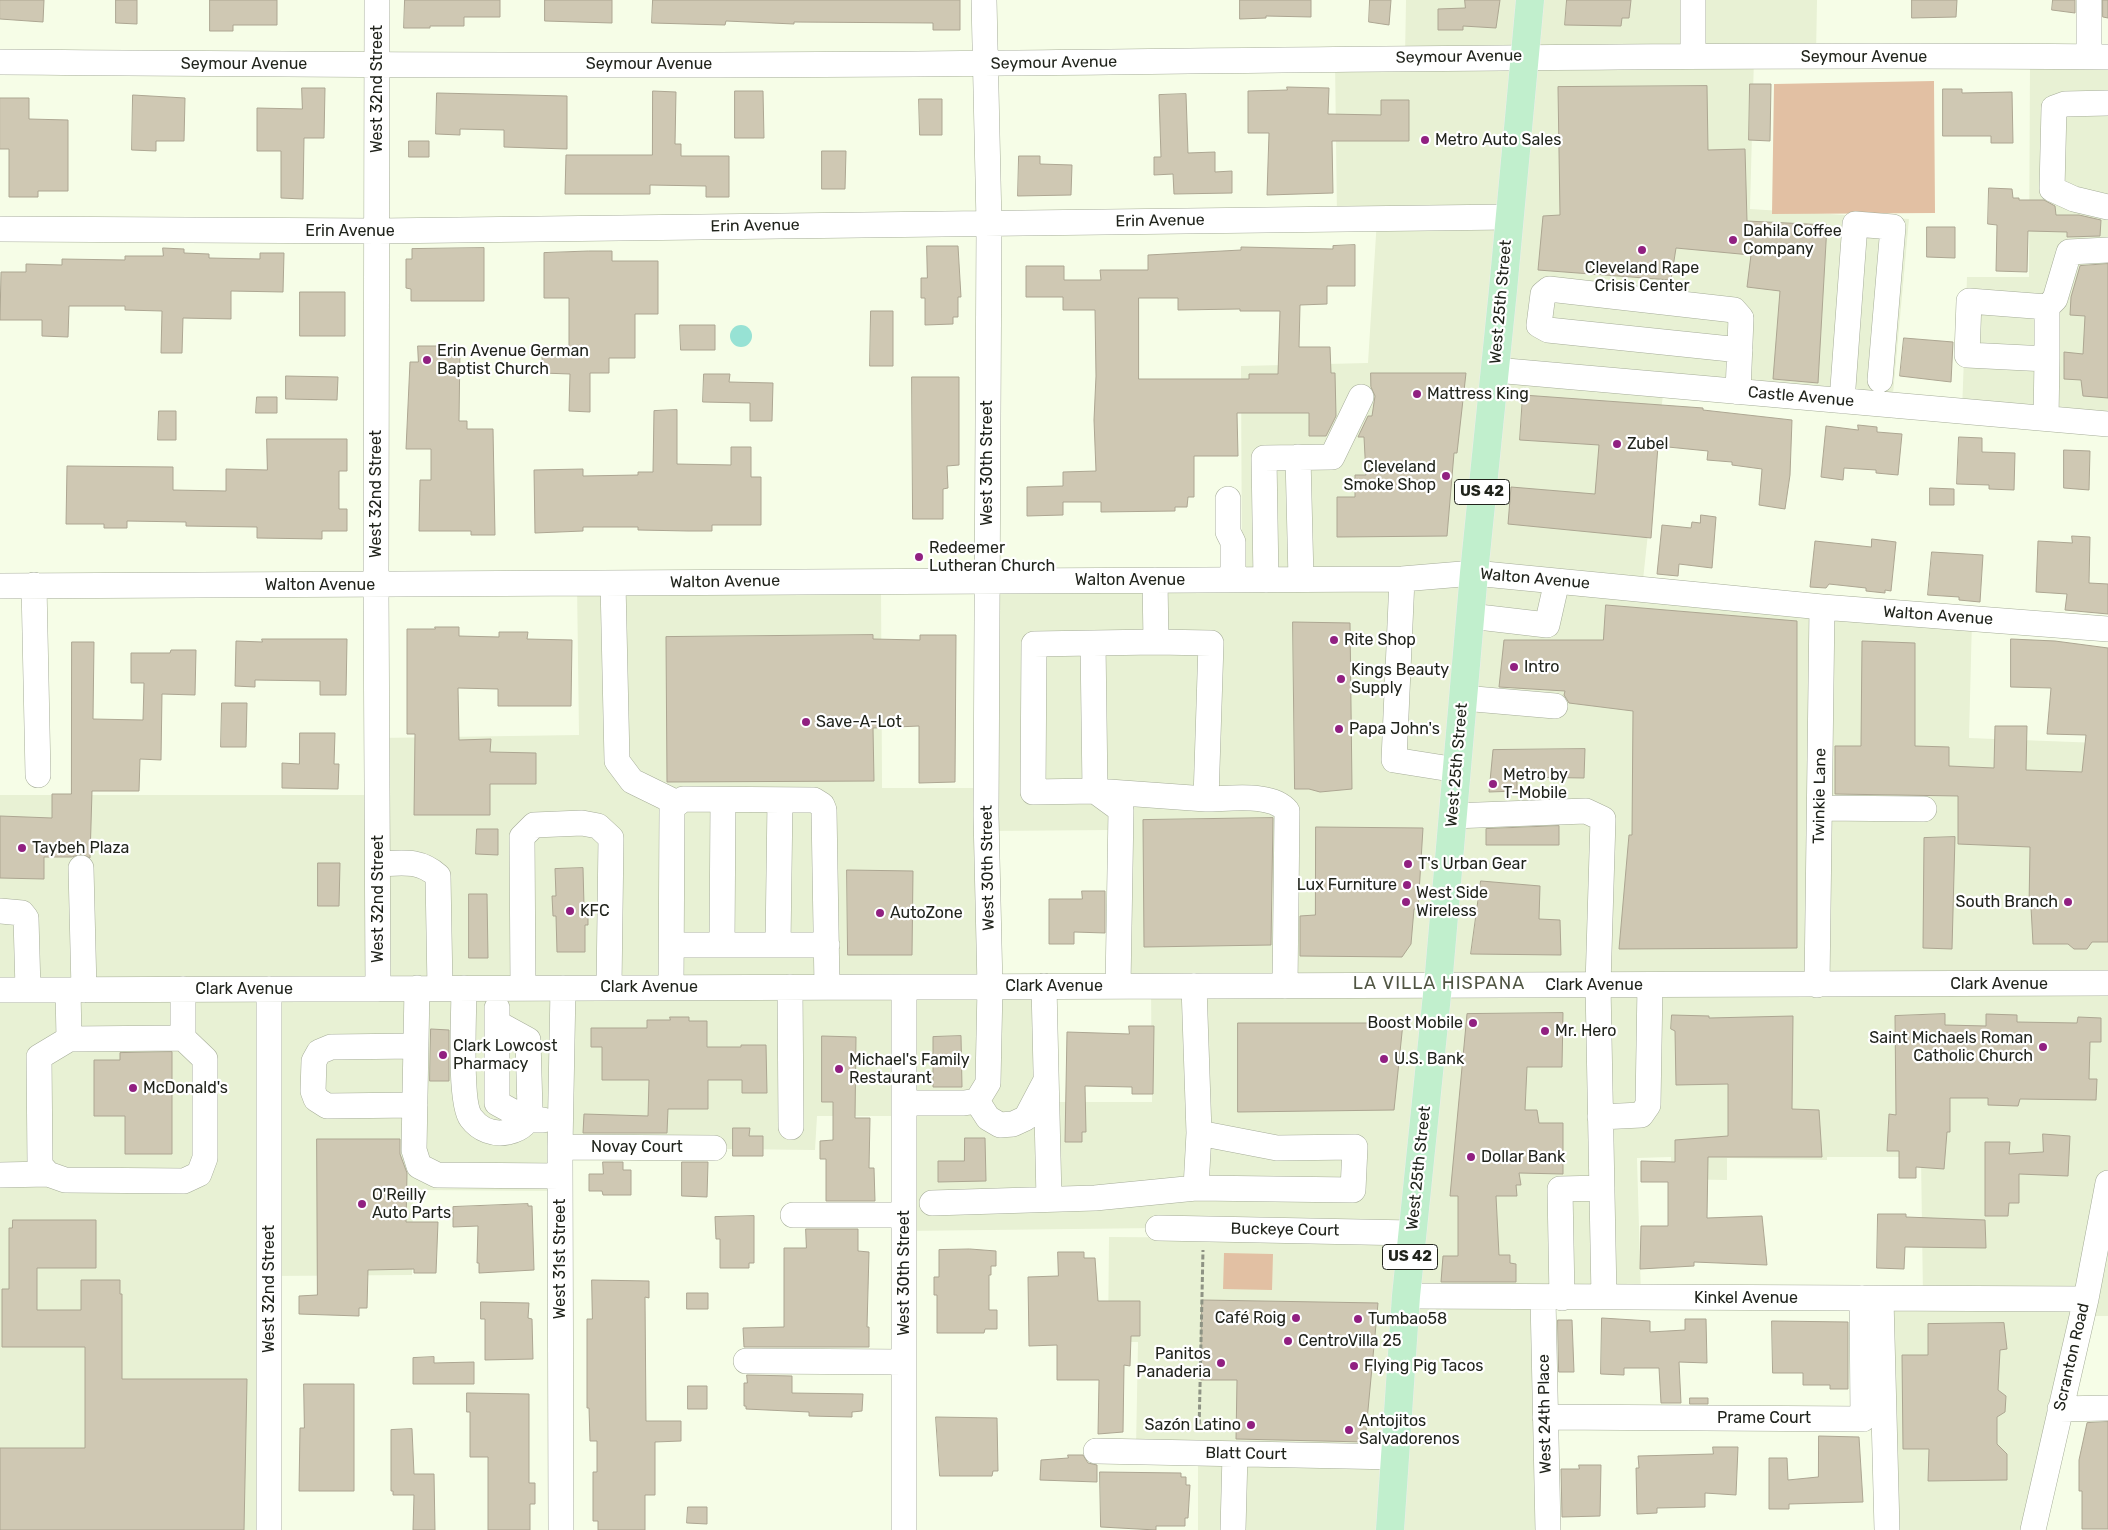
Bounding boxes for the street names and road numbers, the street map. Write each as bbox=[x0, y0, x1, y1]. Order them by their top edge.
street label: West 32nd Street bbox=[367, 25, 387, 153]
street label: Seymour Avenue bbox=[1396, 46, 1522, 68]
street label: Seymour Avenue bbox=[1801, 47, 1927, 67]
street label: Seymour Avenue bbox=[991, 52, 1117, 74]
street label: Seymour Avenue bbox=[181, 54, 307, 74]
street label: Seymour Avenue bbox=[586, 54, 712, 74]
street label: Erin Avenue bbox=[1115, 211, 1205, 231]
street label: Erin Avenue bbox=[710, 216, 800, 236]
street label: Erin Avenue bbox=[305, 221, 395, 241]
street label: West 25th Street bbox=[1486, 239, 1516, 365]
street label: Castle Avenue bbox=[1747, 383, 1855, 411]
street label: West 30th Street bbox=[977, 400, 997, 526]
street label: West 32nd Street bbox=[366, 430, 386, 558]
road number: US 42 bbox=[1454, 480, 1510, 504]
street label: Walton Avenue bbox=[1479, 565, 1591, 593]
street label: Walton Avenue bbox=[1075, 570, 1185, 590]
street label: Walton Avenue bbox=[670, 571, 780, 593]
street label: Walton Avenue bbox=[265, 575, 375, 595]
street label: Walton Avenue bbox=[1882, 603, 1994, 629]
street label: West 25th Street bbox=[1442, 702, 1472, 828]
street label: Twinkie Lane bbox=[1810, 748, 1830, 844]
street label: West 30th Street bbox=[977, 805, 999, 931]
street label: West 32nd Street bbox=[368, 835, 388, 963]
street label: Clark Avenue bbox=[1950, 974, 2048, 994]
street label: Clark Avenue bbox=[1545, 975, 1643, 995]
street label: Clark Avenue bbox=[1005, 976, 1103, 996]
street label: Clark Avenue bbox=[600, 977, 698, 997]
street label: Clark Avenue bbox=[195, 979, 293, 999]
street label: West 25th Street bbox=[1403, 1105, 1435, 1231]
street label: Novay Court bbox=[591, 1137, 683, 1157]
street label: West 31st Street bbox=[550, 1199, 570, 1319]
street label: West 30th Street bbox=[894, 1210, 914, 1336]
street label: Buckeye Court bbox=[1230, 1219, 1340, 1241]
street label: West 32nd Street bbox=[259, 1225, 279, 1353]
road number: US 42 bbox=[1382, 1244, 1438, 1270]
street label: Kinkel Avenue bbox=[1694, 1288, 1798, 1308]
street label: Scranton Road bbox=[2050, 1301, 2094, 1413]
street label: West 24th Place bbox=[1534, 1354, 1556, 1474]
street label: Prame Court bbox=[1717, 1408, 1811, 1428]
street label: Blatt Court bbox=[1205, 1444, 1287, 1464]

